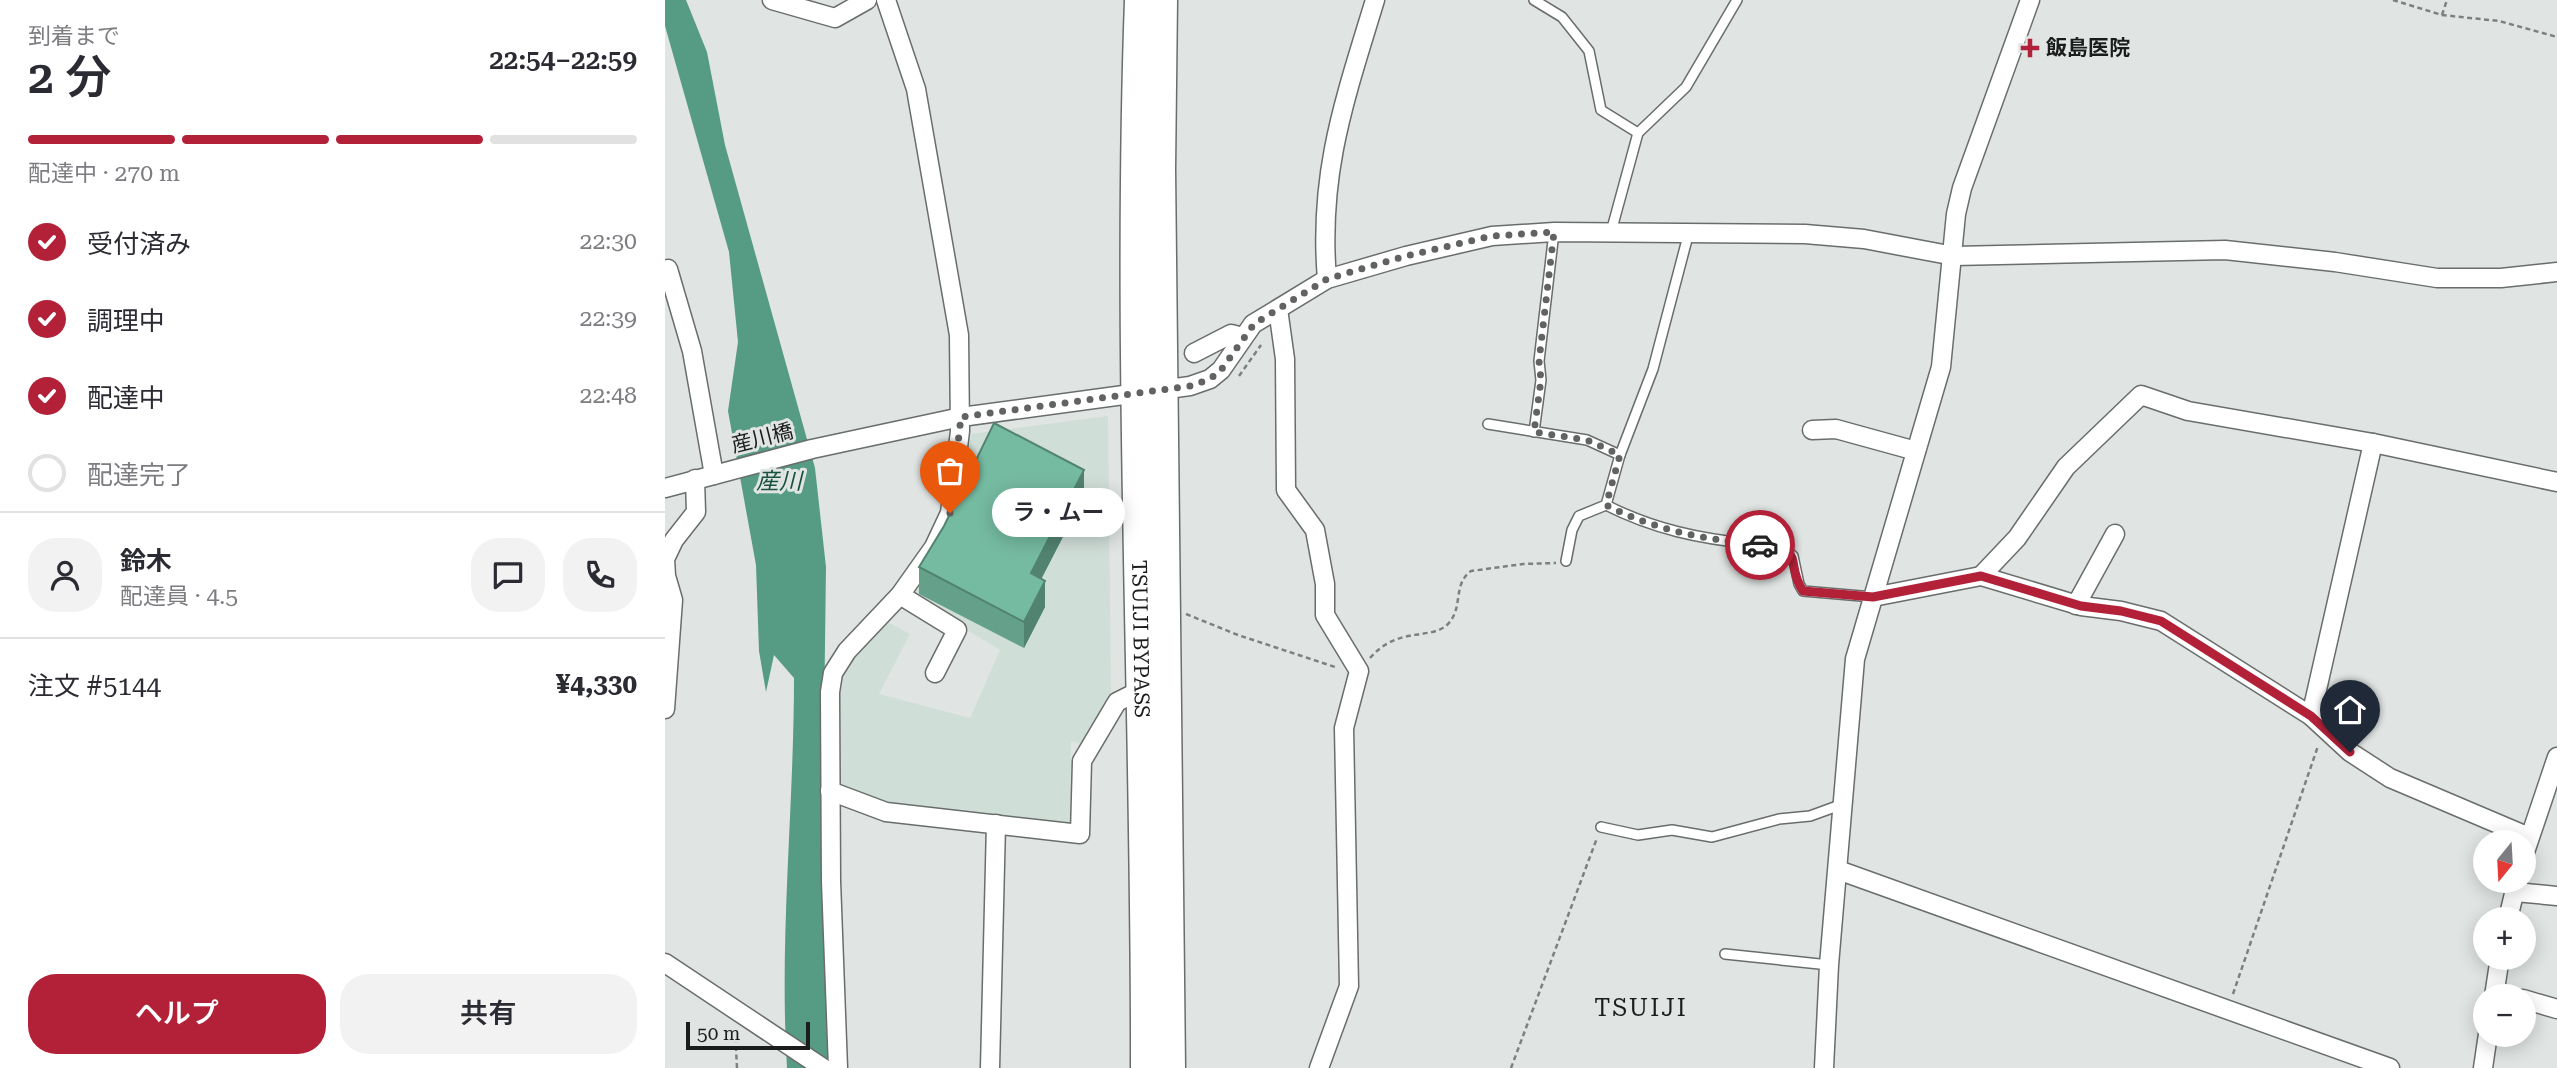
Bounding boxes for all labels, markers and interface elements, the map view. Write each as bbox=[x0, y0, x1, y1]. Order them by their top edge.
text: 到着まで bbox=[28, 23, 120, 50]
place label: 飯島医院 bbox=[2045, 36, 2130, 60]
marker: 飯島医院 bbox=[2020, 38, 2040, 58]
text: 22:54–22:59 bbox=[489, 45, 637, 75]
text: 2 分 bbox=[28, 50, 111, 104]
text: 配達中 · 270 m bbox=[28, 160, 180, 187]
icon: check bbox=[28, 223, 66, 261]
text: 22:30 bbox=[580, 228, 637, 255]
text: 受付済み bbox=[87, 229, 191, 259]
icon: check bbox=[28, 300, 66, 338]
text: 22:39 bbox=[580, 305, 637, 332]
text: 調理中 bbox=[87, 306, 165, 336]
icon: check bbox=[28, 377, 66, 415]
text: 22:48 bbox=[580, 382, 637, 409]
text: 配達中 bbox=[87, 383, 165, 413]
street label: 産川橋 bbox=[729, 419, 795, 457]
pin bbox=[920, 441, 980, 513]
icon: bag bbox=[931, 452, 969, 490]
text: 配達完了 bbox=[87, 460, 191, 490]
water label: 産川 bbox=[756, 468, 805, 495]
callout: ラ・ムー bbox=[992, 489, 1125, 538]
text: ラ・ムー bbox=[1013, 499, 1105, 526]
courier bbox=[1725, 510, 1795, 580]
icon: car bbox=[1741, 526, 1779, 564]
button: person bbox=[28, 538, 102, 612]
button: chat bbox=[471, 538, 545, 612]
button: phone bbox=[563, 538, 637, 612]
text: 鈴木 bbox=[120, 546, 172, 576]
street label: TSUIJI BYPASS bbox=[1127, 560, 1154, 718]
text: 配達員 · 4.5 bbox=[120, 583, 238, 610]
text: ¥4,330 bbox=[556, 669, 637, 699]
text: 注文 #5144 bbox=[28, 671, 161, 701]
pin bbox=[2320, 680, 2380, 752]
icon: home bbox=[2331, 691, 2369, 729]
north arrow bbox=[2473, 830, 2536, 892]
map controls bbox=[2473, 830, 2536, 1047]
button: + bbox=[2473, 907, 2536, 970]
button: ヘルプ bbox=[28, 974, 326, 1054]
button: 共有 bbox=[340, 974, 637, 1054]
button: − bbox=[2473, 984, 2536, 1047]
district label: TSUIJI bbox=[1594, 994, 1688, 1022]
scale bar bbox=[686, 1019, 810, 1051]
text: 50 m bbox=[697, 1022, 740, 1045]

